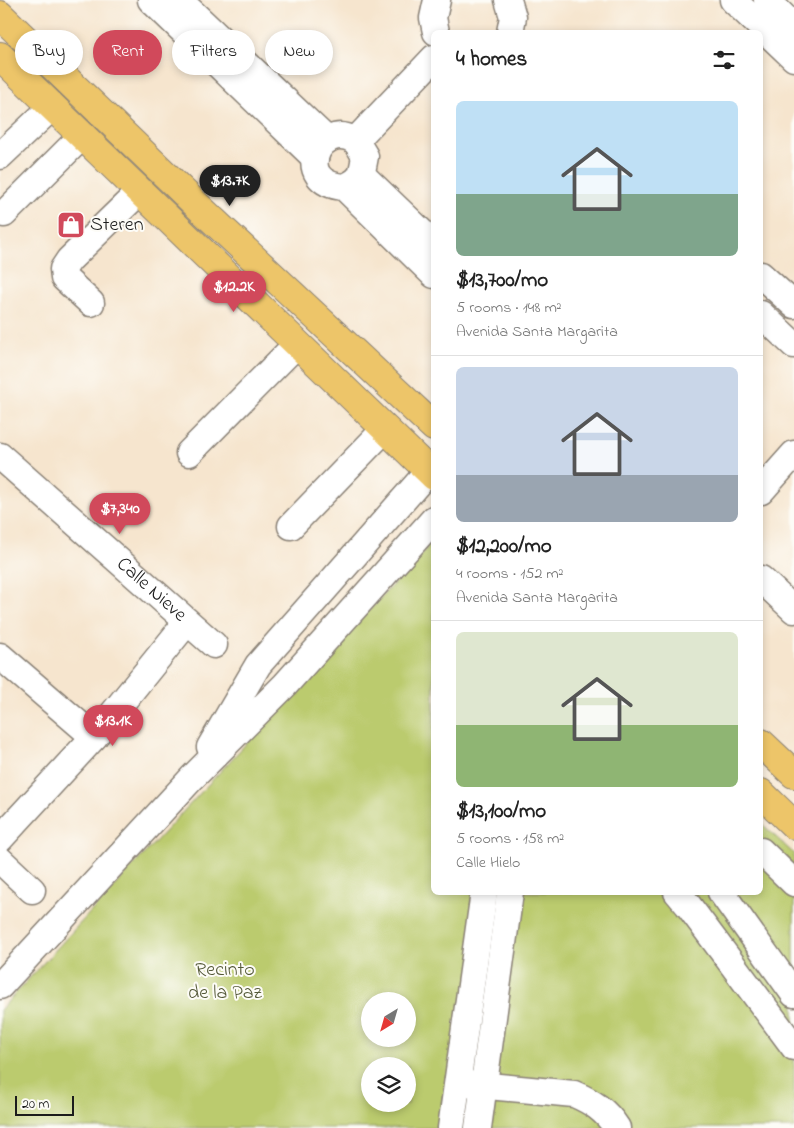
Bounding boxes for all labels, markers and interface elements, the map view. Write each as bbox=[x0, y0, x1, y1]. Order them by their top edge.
chip: Buy bbox=[15, 30, 83, 75]
chip: Rent bbox=[93, 30, 162, 75]
chip: Filters bbox=[172, 30, 255, 75]
chip: New bbox=[265, 30, 333, 75]
text: 4 homes bbox=[456, 45, 527, 75]
icon: filters bbox=[710, 46, 738, 74]
icon: home bbox=[552, 134, 642, 224]
pin: $13.7K bbox=[189, 164, 271, 207]
text: $13.7K bbox=[211, 169, 250, 193]
shop icon: Steren bbox=[56, 210, 86, 240]
place label: Steren bbox=[90, 211, 144, 240]
text: $13,700/mo bbox=[456, 266, 548, 296]
pin: $12.2K bbox=[193, 270, 275, 313]
text: $12.2K bbox=[213, 275, 255, 299]
text: 5 rooms · 148 m² bbox=[456, 296, 562, 320]
text: Avenida Santa Margarita bbox=[456, 320, 618, 344]
icon: home bbox=[552, 399, 642, 489]
pin: $7,340 bbox=[79, 492, 161, 535]
text: $7,340 bbox=[100, 497, 140, 521]
text: $12,200/mo bbox=[456, 532, 552, 562]
street label: Calle Nieve bbox=[110, 550, 193, 629]
text: 4 rooms · 152 m² bbox=[456, 562, 564, 586]
text: Avenida Santa Margarita bbox=[456, 586, 618, 610]
icon: home bbox=[552, 664, 642, 754]
pin: $13.1K bbox=[72, 704, 154, 747]
text: $13.1K bbox=[94, 709, 132, 733]
text: $13,100/mo bbox=[456, 797, 546, 827]
text: 5 rooms · 158 m² bbox=[456, 827, 564, 851]
text: Calle Hielo bbox=[456, 851, 520, 875]
park label: Recinto de la Paz bbox=[188, 956, 263, 1008]
north arrow bbox=[361, 992, 416, 1048]
map controls bbox=[361, 992, 416, 1112]
button: layers bbox=[361, 1057, 416, 1112]
scale bar bbox=[15, 1093, 74, 1116]
text: 20 m bbox=[22, 1094, 49, 1115]

